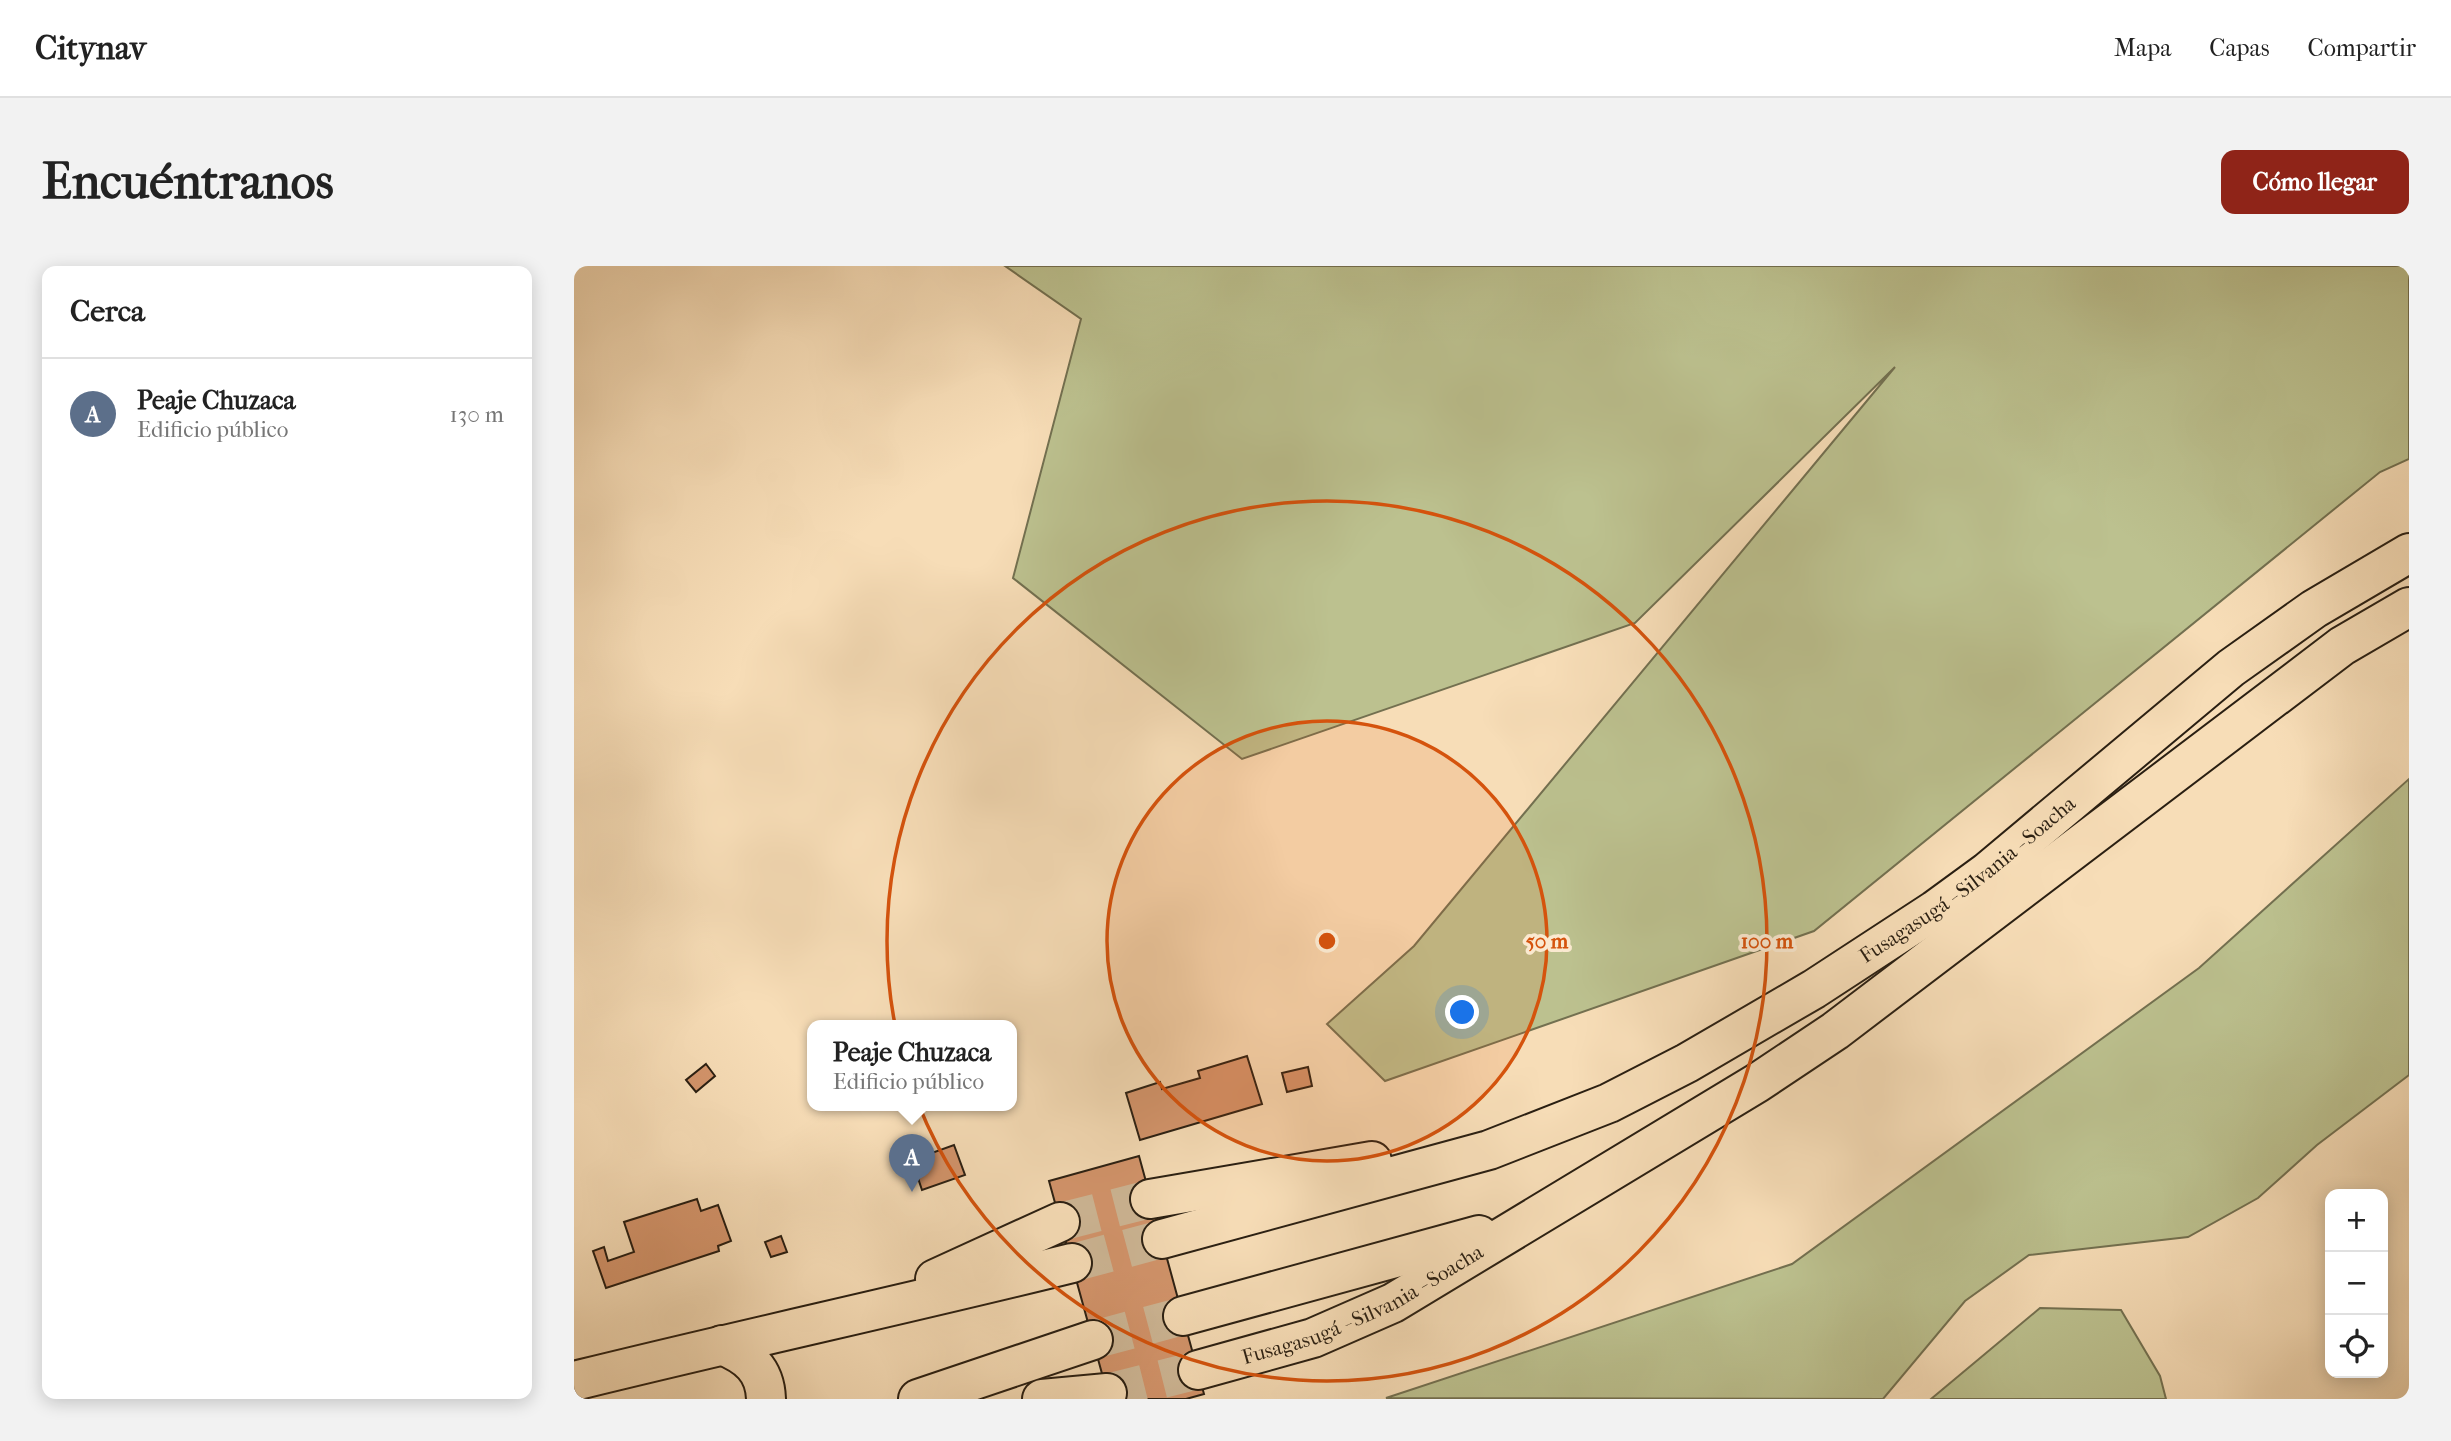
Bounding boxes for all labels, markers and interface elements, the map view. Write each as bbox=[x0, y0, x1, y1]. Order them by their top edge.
text: Citynav bbox=[35, 29, 146, 68]
text: Mapa bbox=[2114, 34, 2171, 62]
text: Capas bbox=[2209, 34, 2270, 62]
text: Compartir bbox=[2308, 34, 2416, 62]
button: Cómo llegar bbox=[2221, 150, 2409, 214]
text: Encuéntranos bbox=[42, 153, 334, 211]
text: Cerca bbox=[70, 294, 145, 329]
text: Peaje Chuzaca bbox=[137, 385, 295, 416]
text: A bbox=[86, 401, 100, 428]
text: 130 m bbox=[450, 401, 504, 428]
text: Edificio público bbox=[137, 416, 288, 443]
street label: Fusagasugá - Silvania - Soacha bbox=[1855, 791, 2081, 968]
centre of rings bbox=[1315, 929, 1339, 953]
text: 50 m bbox=[1526, 929, 1569, 953]
text: 100 m bbox=[1741, 929, 1794, 953]
your location bbox=[1445, 995, 1479, 1029]
popup bbox=[807, 1020, 1017, 1111]
text: Peaje Chuzaca bbox=[833, 1037, 991, 1068]
text: Edificio público bbox=[833, 1068, 984, 1095]
pin: A bbox=[889, 1134, 935, 1192]
map controls bbox=[2325, 1189, 2388, 1378]
button: + bbox=[2325, 1189, 2388, 1252]
street label: Fusagasugá - Silvania - Soacha bbox=[1239, 1239, 1488, 1369]
button: − bbox=[2325, 1252, 2388, 1315]
button: locate bbox=[2325, 1315, 2388, 1378]

